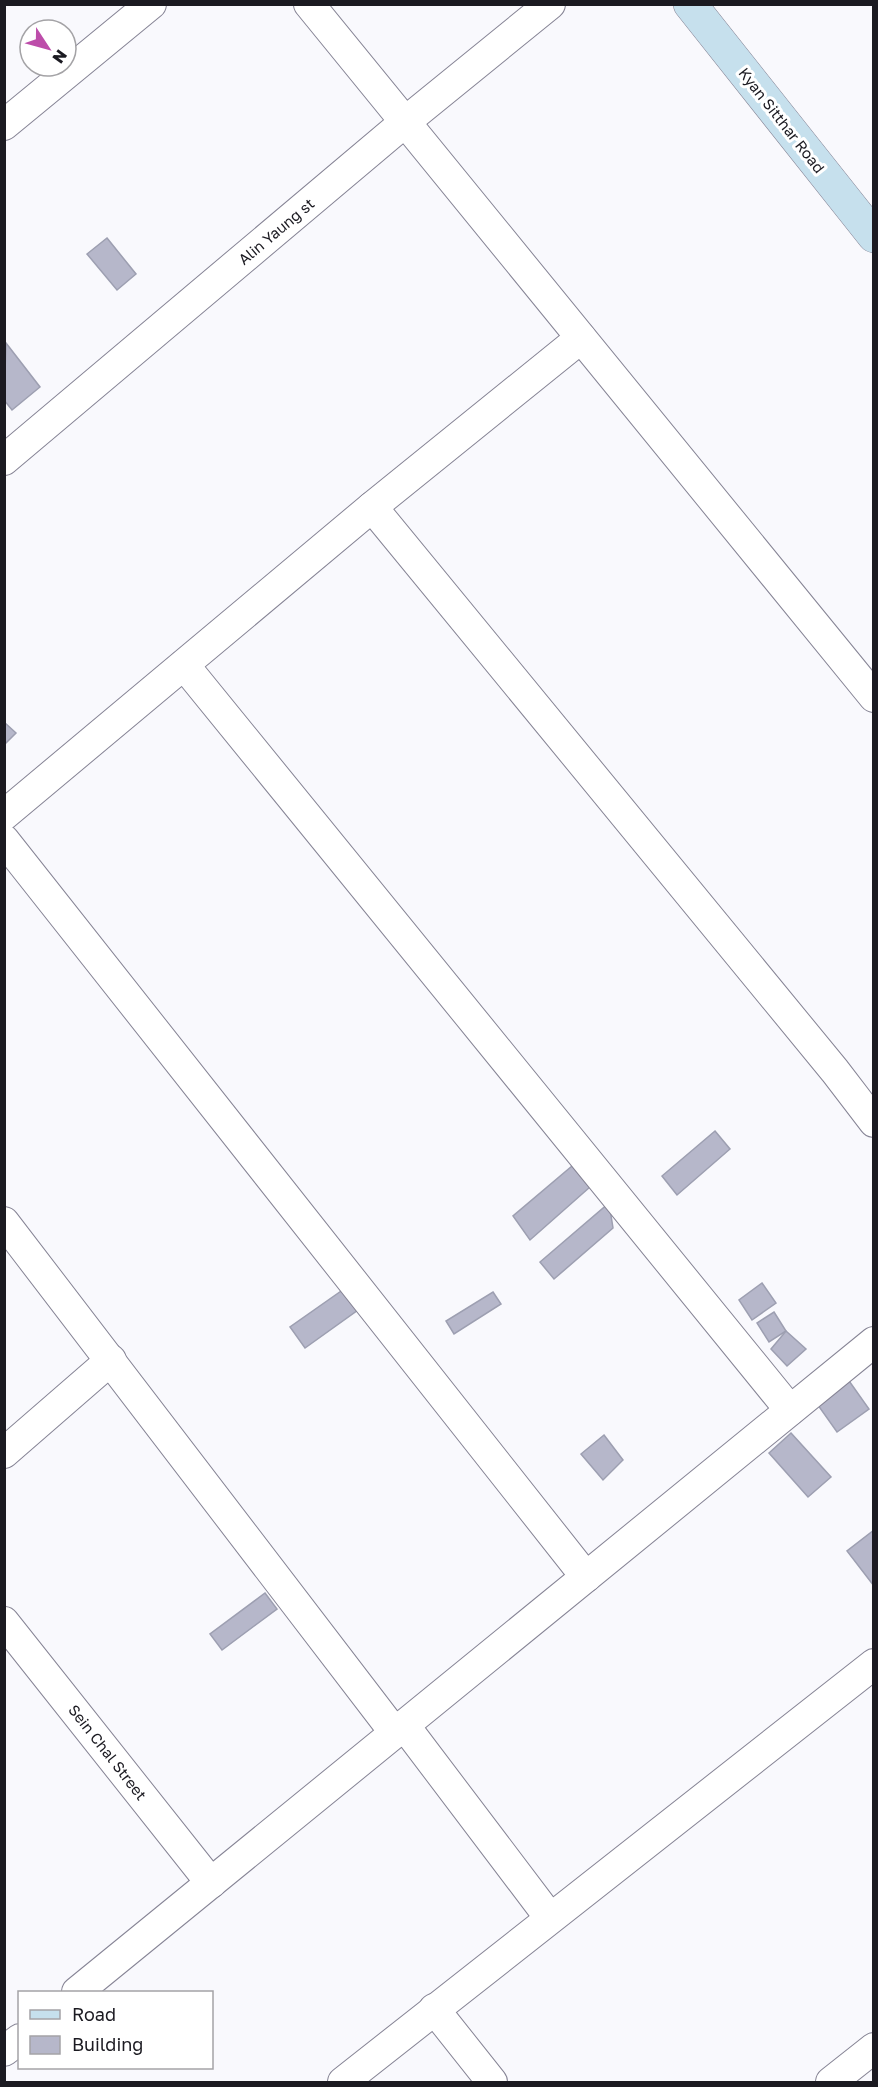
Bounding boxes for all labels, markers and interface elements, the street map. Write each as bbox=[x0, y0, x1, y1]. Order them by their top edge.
north arrow bbox=[18, 18, 78, 78]
text: N bbox=[48, 46, 72, 68]
street label: Kyan Sitthar Road bbox=[735, 64, 829, 176]
street label: Alin Yaung st bbox=[234, 194, 318, 268]
street label: Sein Chal Street bbox=[65, 1701, 151, 1803]
legend bbox=[18, 1991, 213, 2069]
text: Road bbox=[72, 2003, 116, 2025]
text: Building bbox=[72, 2033, 143, 2055]

